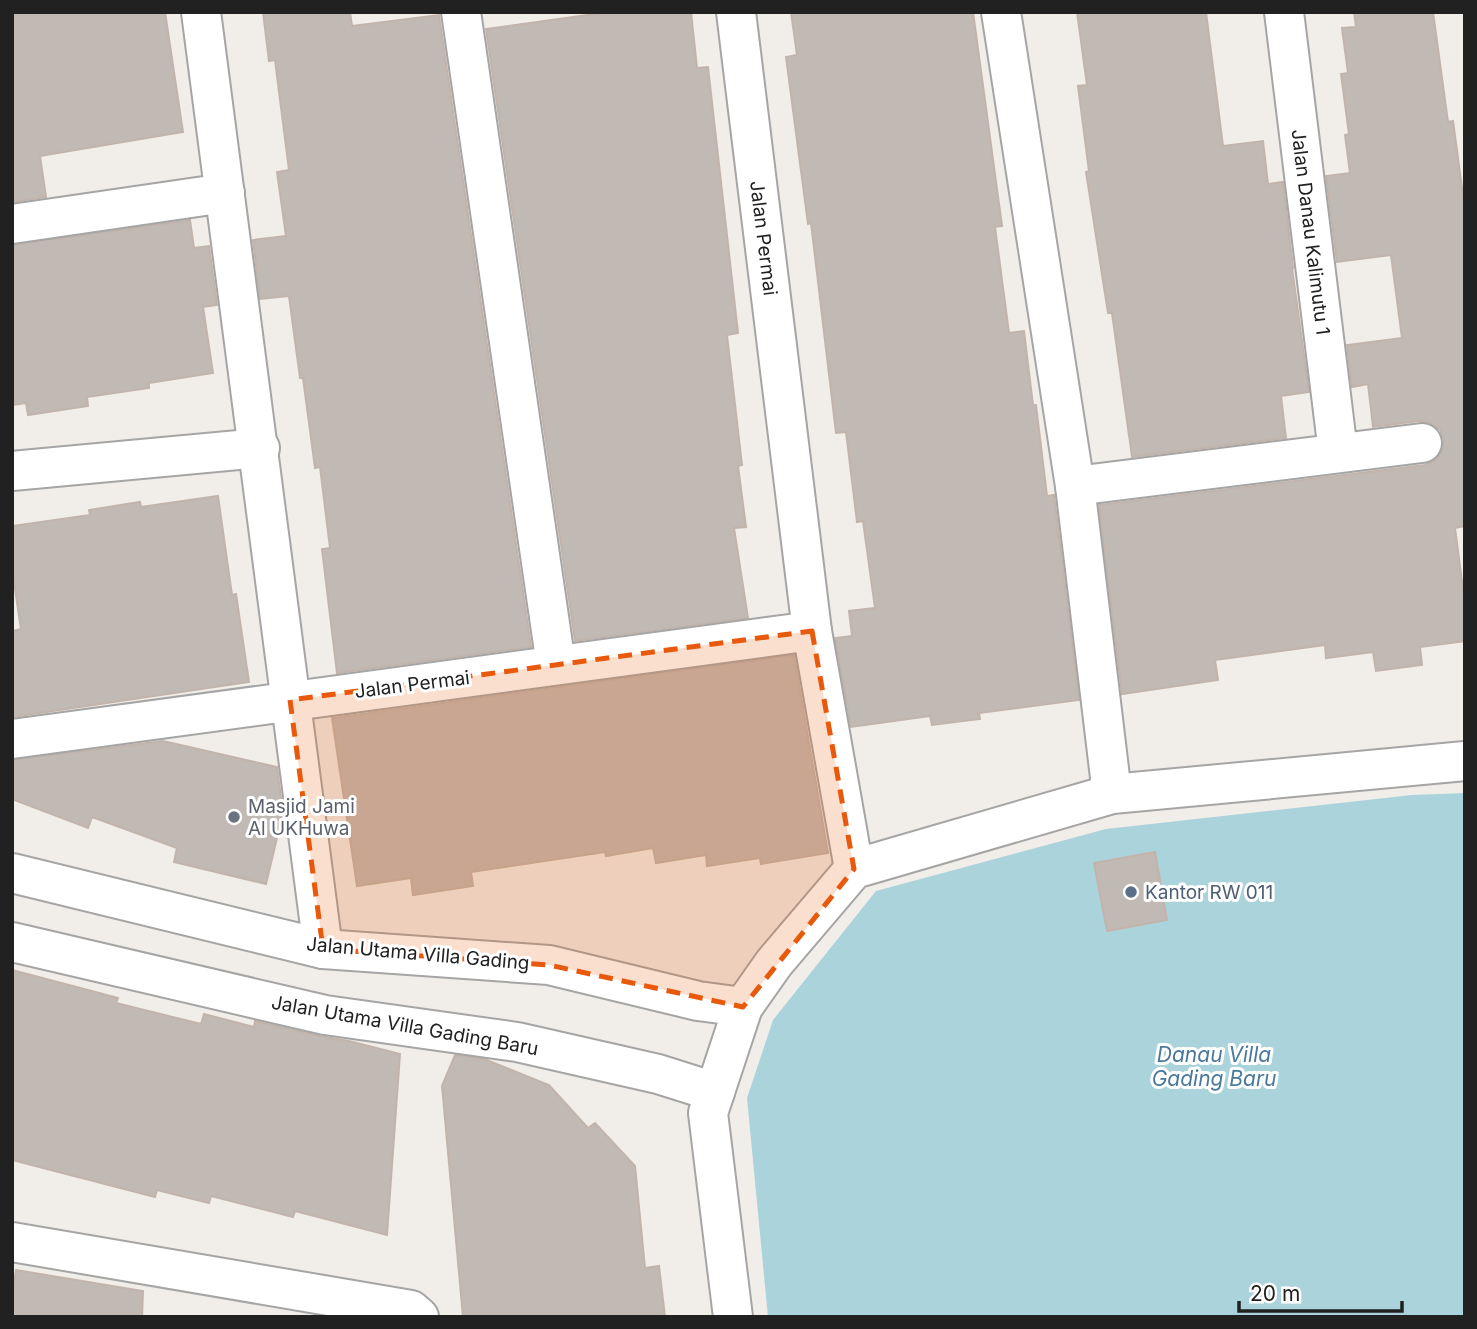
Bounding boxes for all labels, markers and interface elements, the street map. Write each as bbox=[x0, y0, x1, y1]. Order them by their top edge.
street label: Jalan Danau Kalimutu 1 bbox=[1286, 128, 1335, 336]
street label: Jalan Permai bbox=[745, 179, 782, 297]
street label: Jalan Permai bbox=[353, 666, 471, 703]
place label: Masjid Jami Al UKHuwa bbox=[248, 795, 355, 840]
marker: Masjid Jami Al UKHuwa bbox=[226, 809, 242, 825]
place label: Kantor RW 011 bbox=[1145, 881, 1273, 904]
marker: Kantor RW 011 bbox=[1123, 884, 1139, 900]
street label: Jalan Utama Villa Gading bbox=[305, 932, 531, 975]
street label: Jalan Utama Villa Gading Baru bbox=[270, 991, 540, 1060]
water label: Danau Villa Gading Baru bbox=[1152, 1042, 1276, 1091]
scale bar bbox=[1239, 1270, 1402, 1314]
text: 20 m bbox=[1250, 1281, 1300, 1306]

